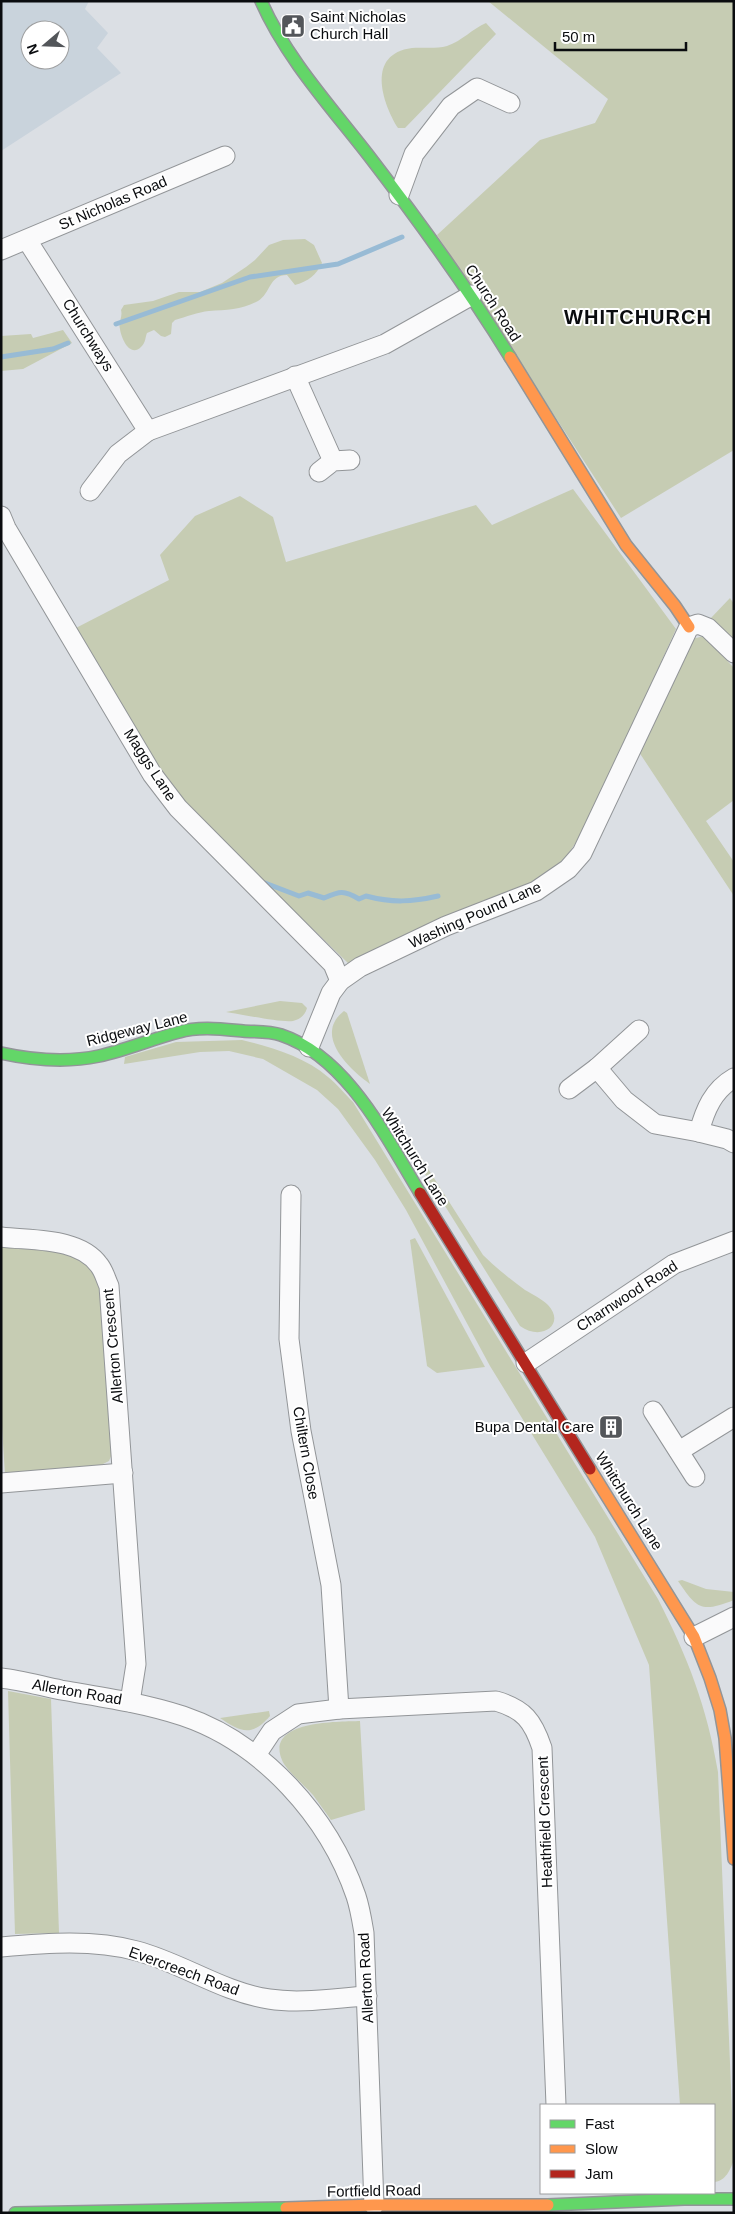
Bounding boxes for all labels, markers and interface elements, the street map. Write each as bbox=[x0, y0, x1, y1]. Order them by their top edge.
place label: Saint Nicholas Church Hall bbox=[310, 8, 406, 42]
public building icon: Saint Nicholas Church Hall bbox=[280, 13, 306, 39]
north arrow bbox=[20, 20, 70, 70]
scale bar bbox=[555, 20, 686, 52]
text: 50 m bbox=[562, 28, 595, 45]
text: N bbox=[23, 42, 42, 57]
street label: St Nicholas Road bbox=[56, 172, 169, 233]
street label: Church Road bbox=[462, 261, 525, 344]
street label: Churchways bbox=[59, 295, 117, 374]
district label: WHITCHURCH bbox=[564, 306, 712, 328]
street label: Maggs Lane bbox=[121, 725, 180, 804]
street label: Washing Pound Lane bbox=[406, 878, 544, 951]
street label: Ridgeway Lane bbox=[85, 1008, 189, 1049]
street label: Whitchurch Lane bbox=[378, 1105, 452, 1209]
street label: Charnwood Road bbox=[573, 1257, 680, 1335]
street label: Allerton Crescent bbox=[99, 1287, 126, 1404]
street label: Chiltern Close bbox=[290, 1405, 323, 1501]
building icon: Bupa Dental Care bbox=[598, 1414, 624, 1440]
place label: Bupa Dental Care bbox=[475, 1418, 594, 1435]
street label: Whitchurch Lane bbox=[592, 1449, 666, 1553]
street label: Allerton Road bbox=[31, 1675, 123, 1708]
street label: Heathfield Crescent bbox=[534, 1755, 555, 1888]
street label: Allerton Road bbox=[355, 1932, 376, 2024]
street label: Evercreech Road bbox=[127, 1943, 242, 1998]
legend bbox=[540, 2104, 715, 2194]
text: Fast bbox=[585, 2115, 615, 2132]
text: Slow bbox=[585, 2140, 618, 2157]
text: Jam bbox=[585, 2165, 613, 2182]
street label: Fortfield Road bbox=[327, 2181, 421, 2200]

